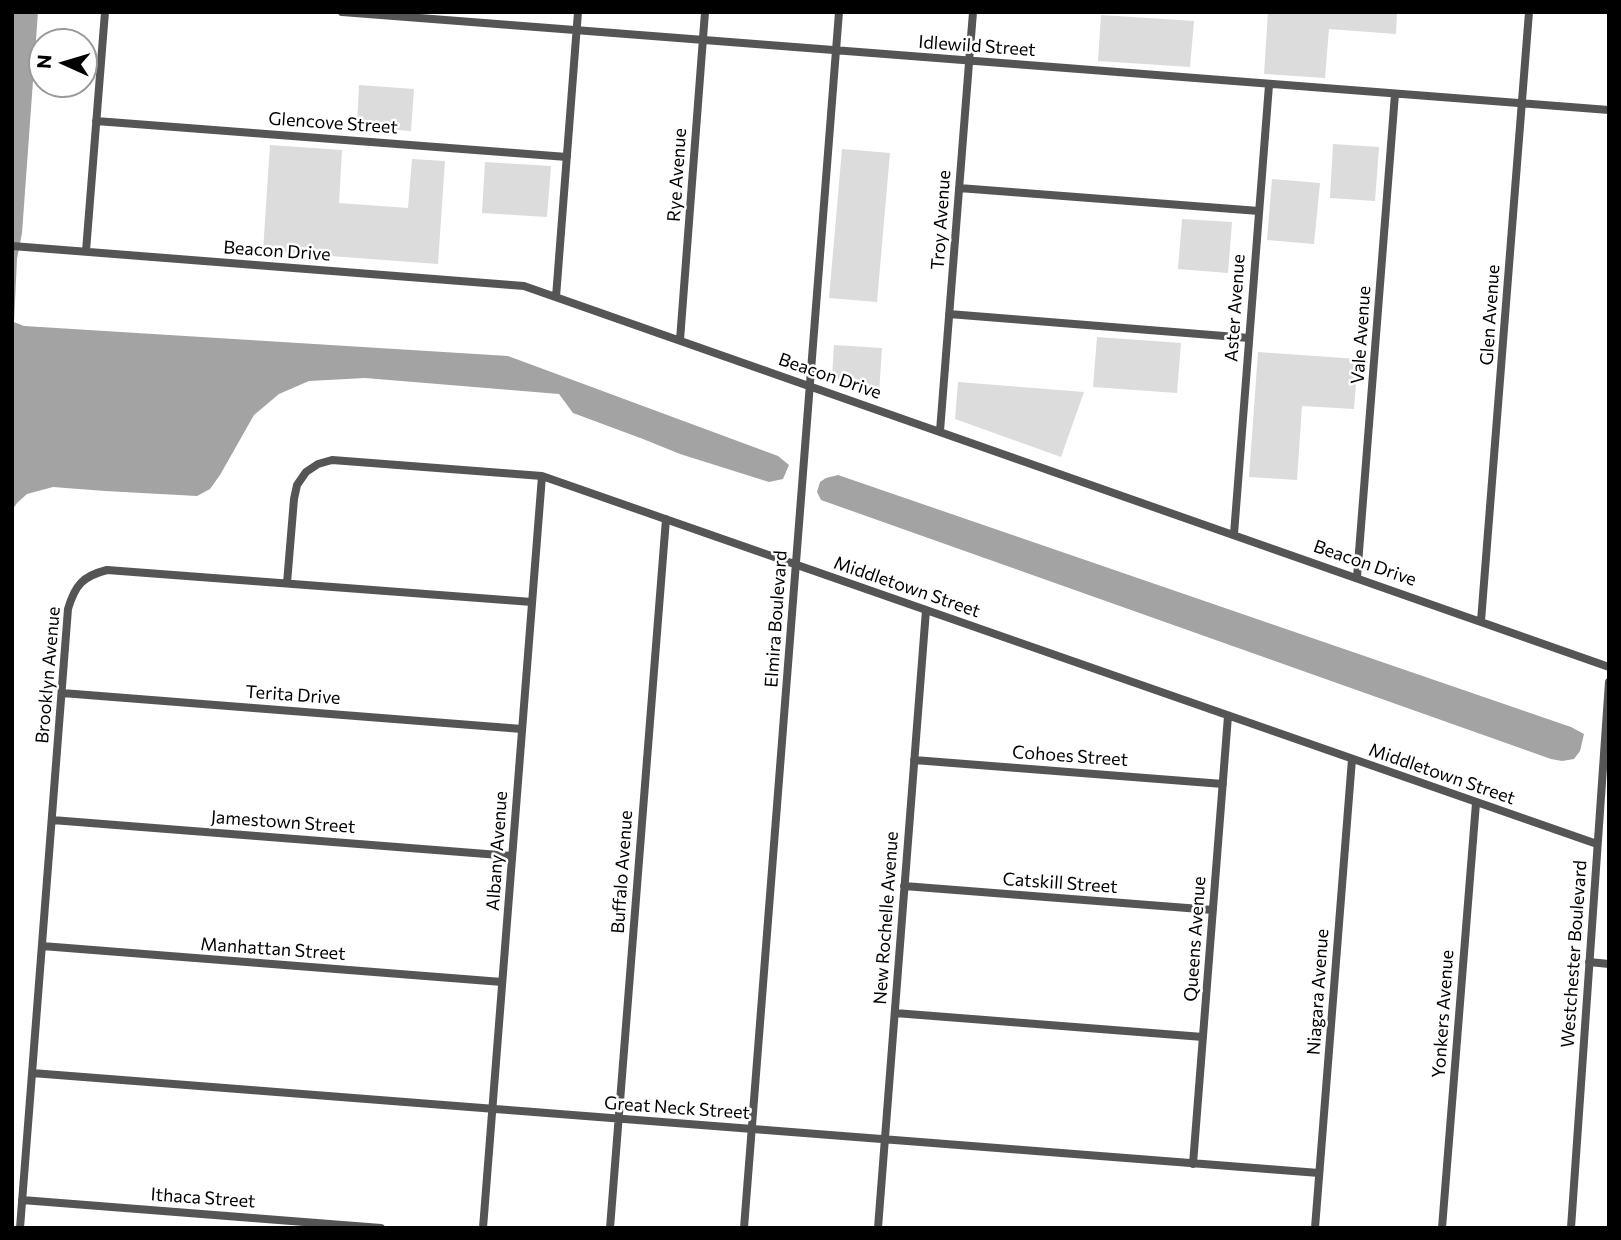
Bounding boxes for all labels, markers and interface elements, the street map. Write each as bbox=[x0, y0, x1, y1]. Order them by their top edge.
north arrow bbox=[28, 28, 98, 98]
street label: Idlewild Street bbox=[918, 31, 1036, 61]
text: N bbox=[32, 54, 56, 70]
street label: Glencove Street bbox=[268, 108, 398, 138]
street label: Rye Avenue bbox=[663, 127, 691, 223]
street label: Troy Avenue bbox=[927, 169, 955, 271]
street label: Beacon Drive bbox=[223, 236, 331, 266]
street label: Aster Avenue bbox=[1220, 253, 1250, 363]
street label: Glen Avenue bbox=[1476, 264, 1504, 366]
street label: Vale Avenue bbox=[1347, 285, 1375, 385]
street label: Beacon Drive bbox=[776, 348, 884, 404]
street label: Beacon Drive bbox=[1311, 535, 1419, 591]
street label: Elmira Boulevard bbox=[760, 550, 792, 688]
street label: Middletown Street bbox=[831, 552, 983, 622]
street label: Brooklyn Avenue bbox=[31, 606, 65, 744]
street label: Terita Drive bbox=[245, 681, 341, 709]
street label: Middletown Street bbox=[1366, 739, 1518, 809]
street label: Cohoes Street bbox=[1011, 741, 1129, 771]
street label: Albany Avenue bbox=[482, 790, 512, 912]
street label: Jamestown Street bbox=[210, 806, 356, 838]
street label: Buffalo Avenue bbox=[607, 810, 637, 934]
street label: New Rochelle Avenue bbox=[869, 831, 903, 1005]
street label: Westchester Boulevard bbox=[1557, 859, 1591, 1049]
street label: Catskill Street bbox=[1002, 868, 1118, 898]
street label: Queens Avenue bbox=[1180, 876, 1210, 1002]
street label: Niagara Avenue bbox=[1303, 928, 1333, 1056]
street label: Manhattan Street bbox=[200, 933, 346, 965]
street label: Yonkers Avenue bbox=[1428, 949, 1458, 1079]
street label: Great Neck Street bbox=[603, 1092, 751, 1124]
street label: Ithaca Street bbox=[150, 1184, 256, 1212]

